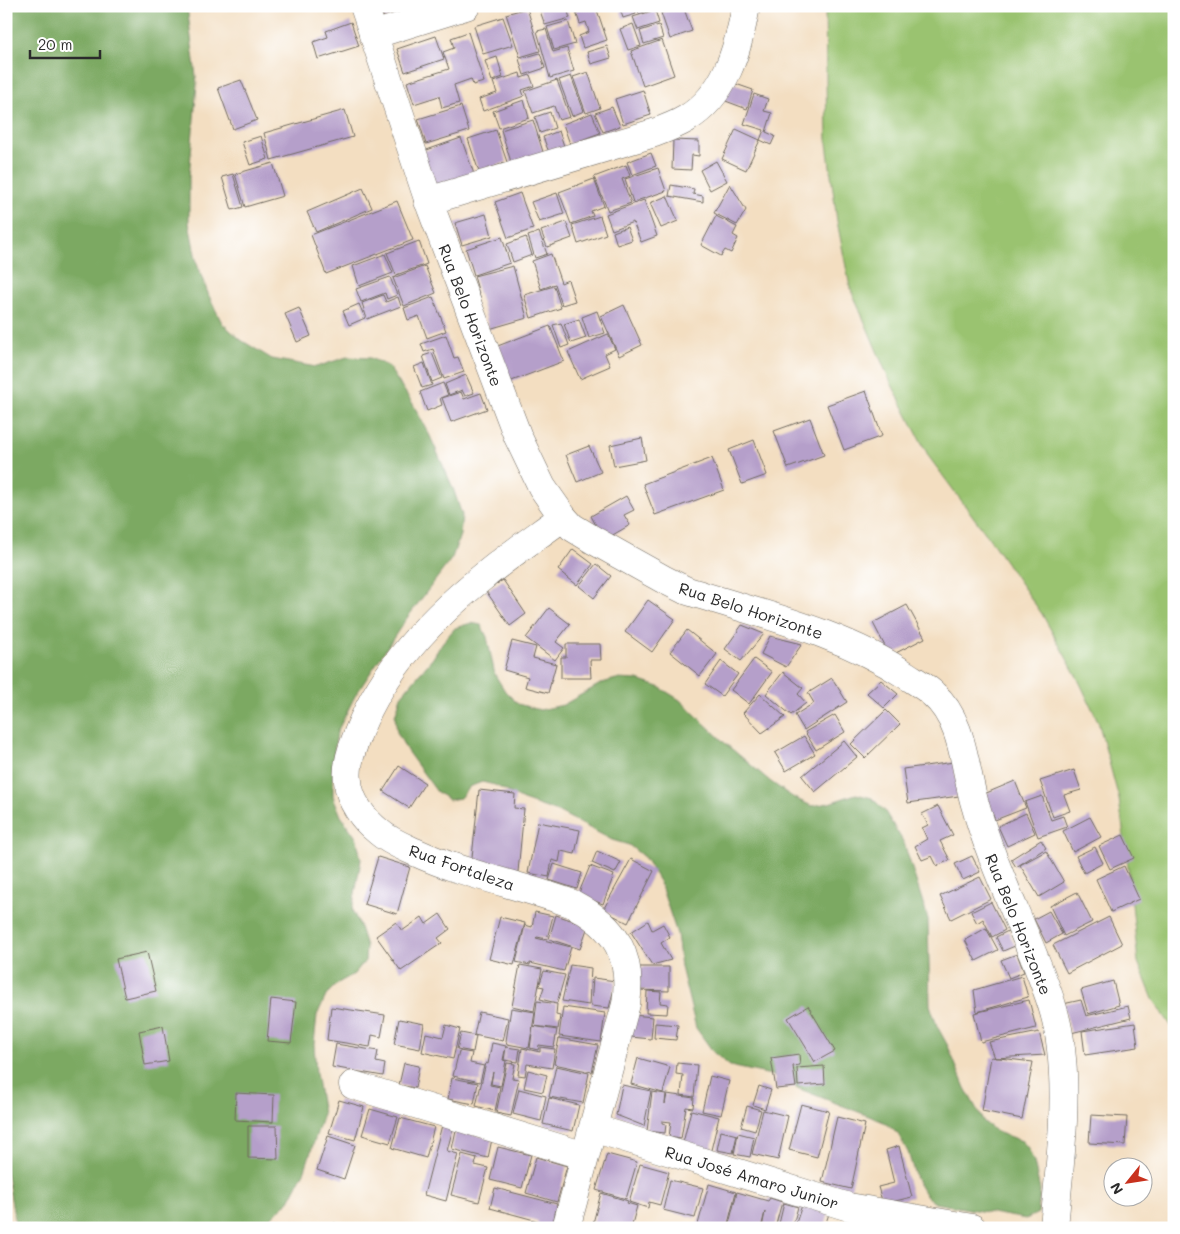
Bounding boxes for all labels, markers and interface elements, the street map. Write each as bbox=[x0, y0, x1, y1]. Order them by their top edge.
scale bar bbox=[30, 28, 100, 60]
text: 20 m bbox=[38, 34, 72, 54]
street label: Rua Belo Horizonte bbox=[434, 241, 508, 389]
street label: Rua Belo Horizonte bbox=[676, 577, 826, 643]
street label: Rua Fortaleza bbox=[406, 839, 518, 895]
street label: Rua Belo Horizonte bbox=[981, 850, 1057, 998]
street label: Rua José Amaro Junior bbox=[663, 1141, 841, 1213]
north arrow bbox=[1102, 1156, 1152, 1206]
text: N bbox=[1105, 1179, 1127, 1198]

